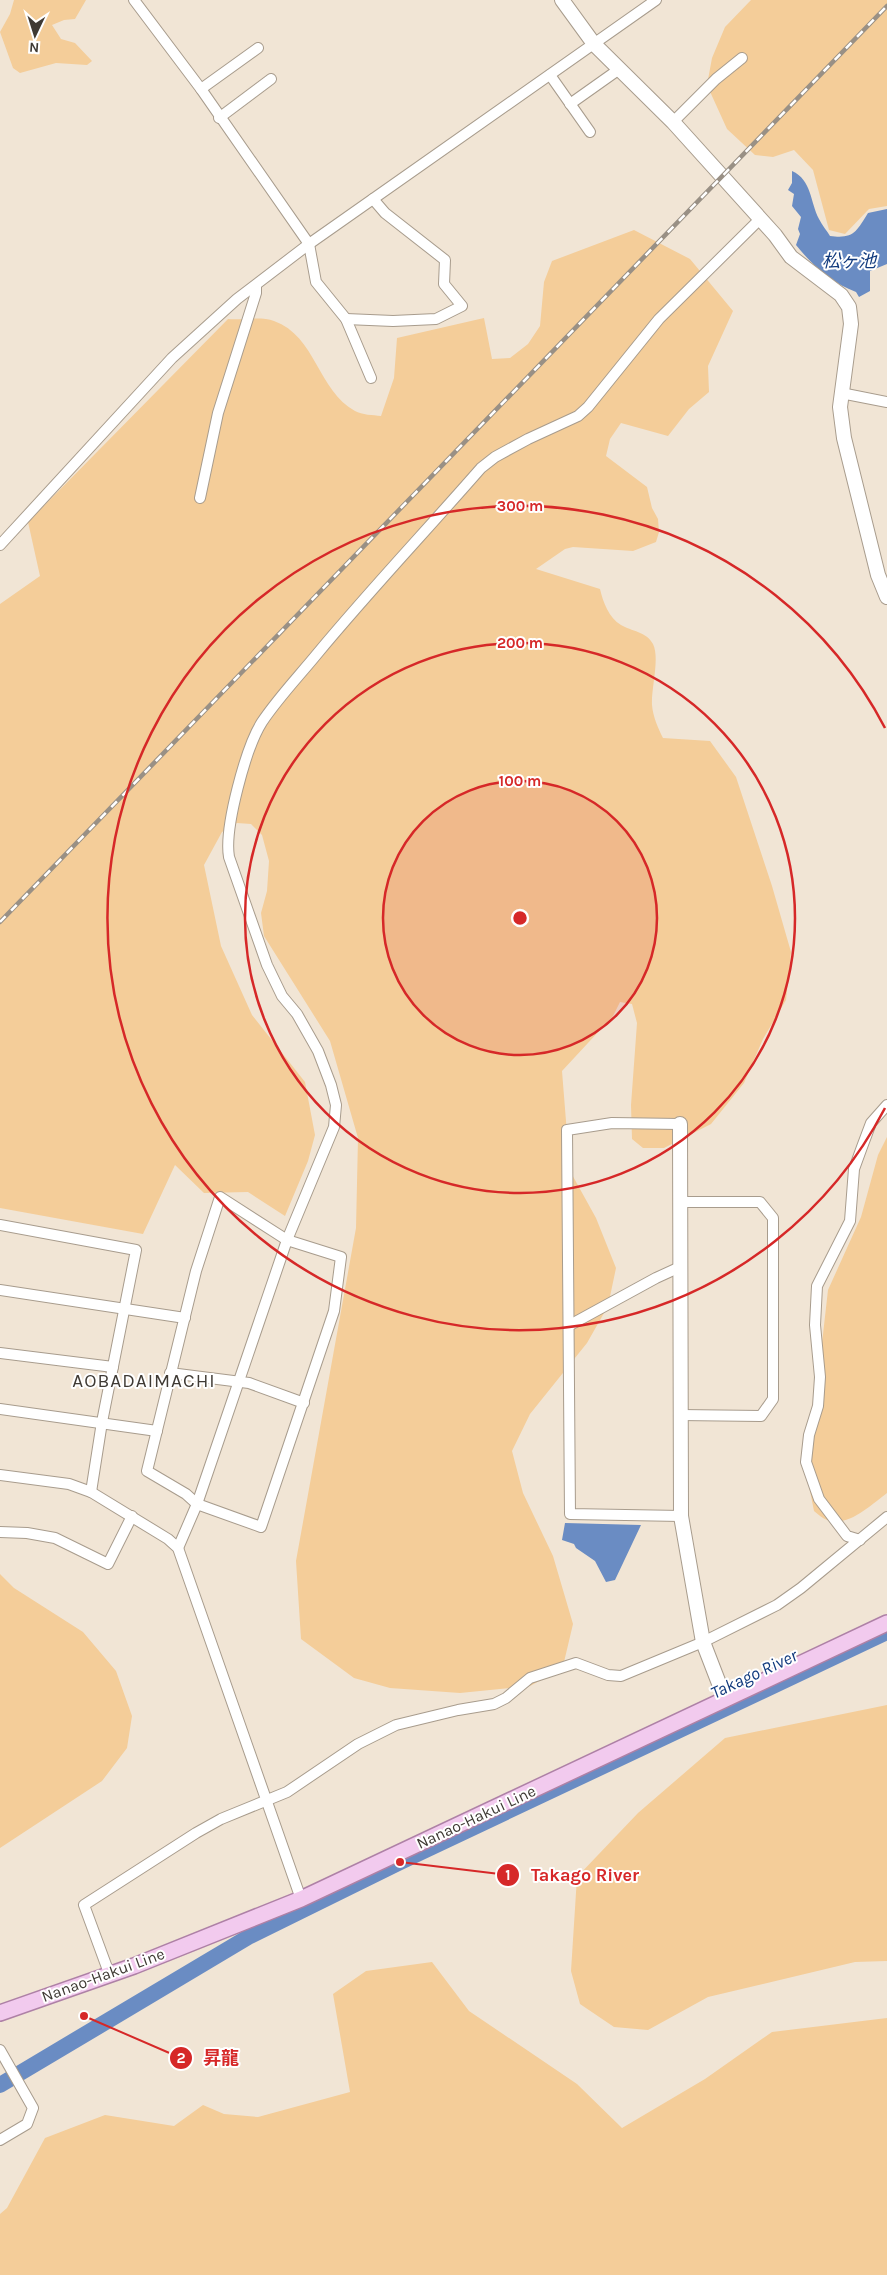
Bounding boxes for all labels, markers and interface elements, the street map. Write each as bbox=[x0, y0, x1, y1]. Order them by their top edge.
north arrow bbox=[10, 10, 60, 60]
text: N bbox=[29, 39, 40, 56]
water label: 松ヶ池 bbox=[822, 250, 878, 272]
text: 300 m bbox=[497, 497, 543, 515]
text: 200 m bbox=[497, 634, 543, 652]
text: 100 m bbox=[499, 772, 541, 790]
centre of rings bbox=[511, 909, 529, 927]
district label: AOBADAIMACHI bbox=[72, 1370, 216, 1392]
water label: Takago River bbox=[707, 1644, 802, 1704]
street label: Nanao-Hakui Line bbox=[413, 1781, 539, 1853]
callout: Takago River bbox=[496, 1858, 649, 1891]
text: Takago River bbox=[531, 1864, 639, 1886]
text: 1 bbox=[505, 1866, 511, 1884]
street label: Nanao-Hakui Line bbox=[39, 1944, 167, 2006]
callout: 昇龍 bbox=[168, 2041, 249, 2074]
text: 昇龍 bbox=[203, 2047, 239, 2069]
text: 2 bbox=[176, 2049, 186, 2067]

